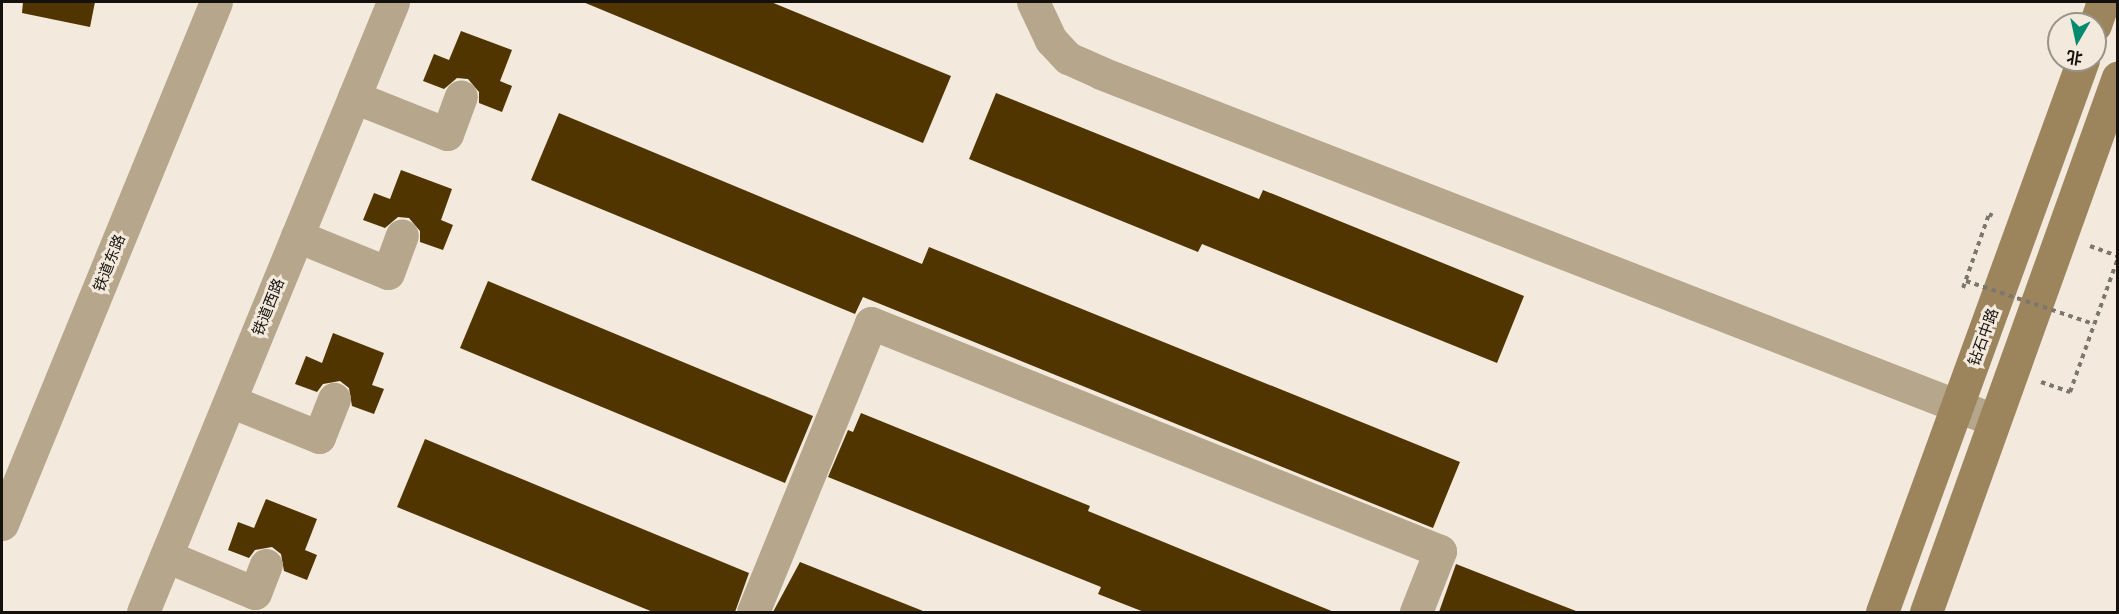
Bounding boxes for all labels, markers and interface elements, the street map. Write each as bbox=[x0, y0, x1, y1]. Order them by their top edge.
north arrow bbox=[2047, 12, 2107, 72]
text: 北 bbox=[2065, 46, 2084, 70]
street label: 铁道东路 bbox=[89, 232, 129, 294]
street label: 铁道西路 bbox=[248, 276, 288, 338]
street label: 钻石中路 bbox=[1964, 306, 2002, 368]

